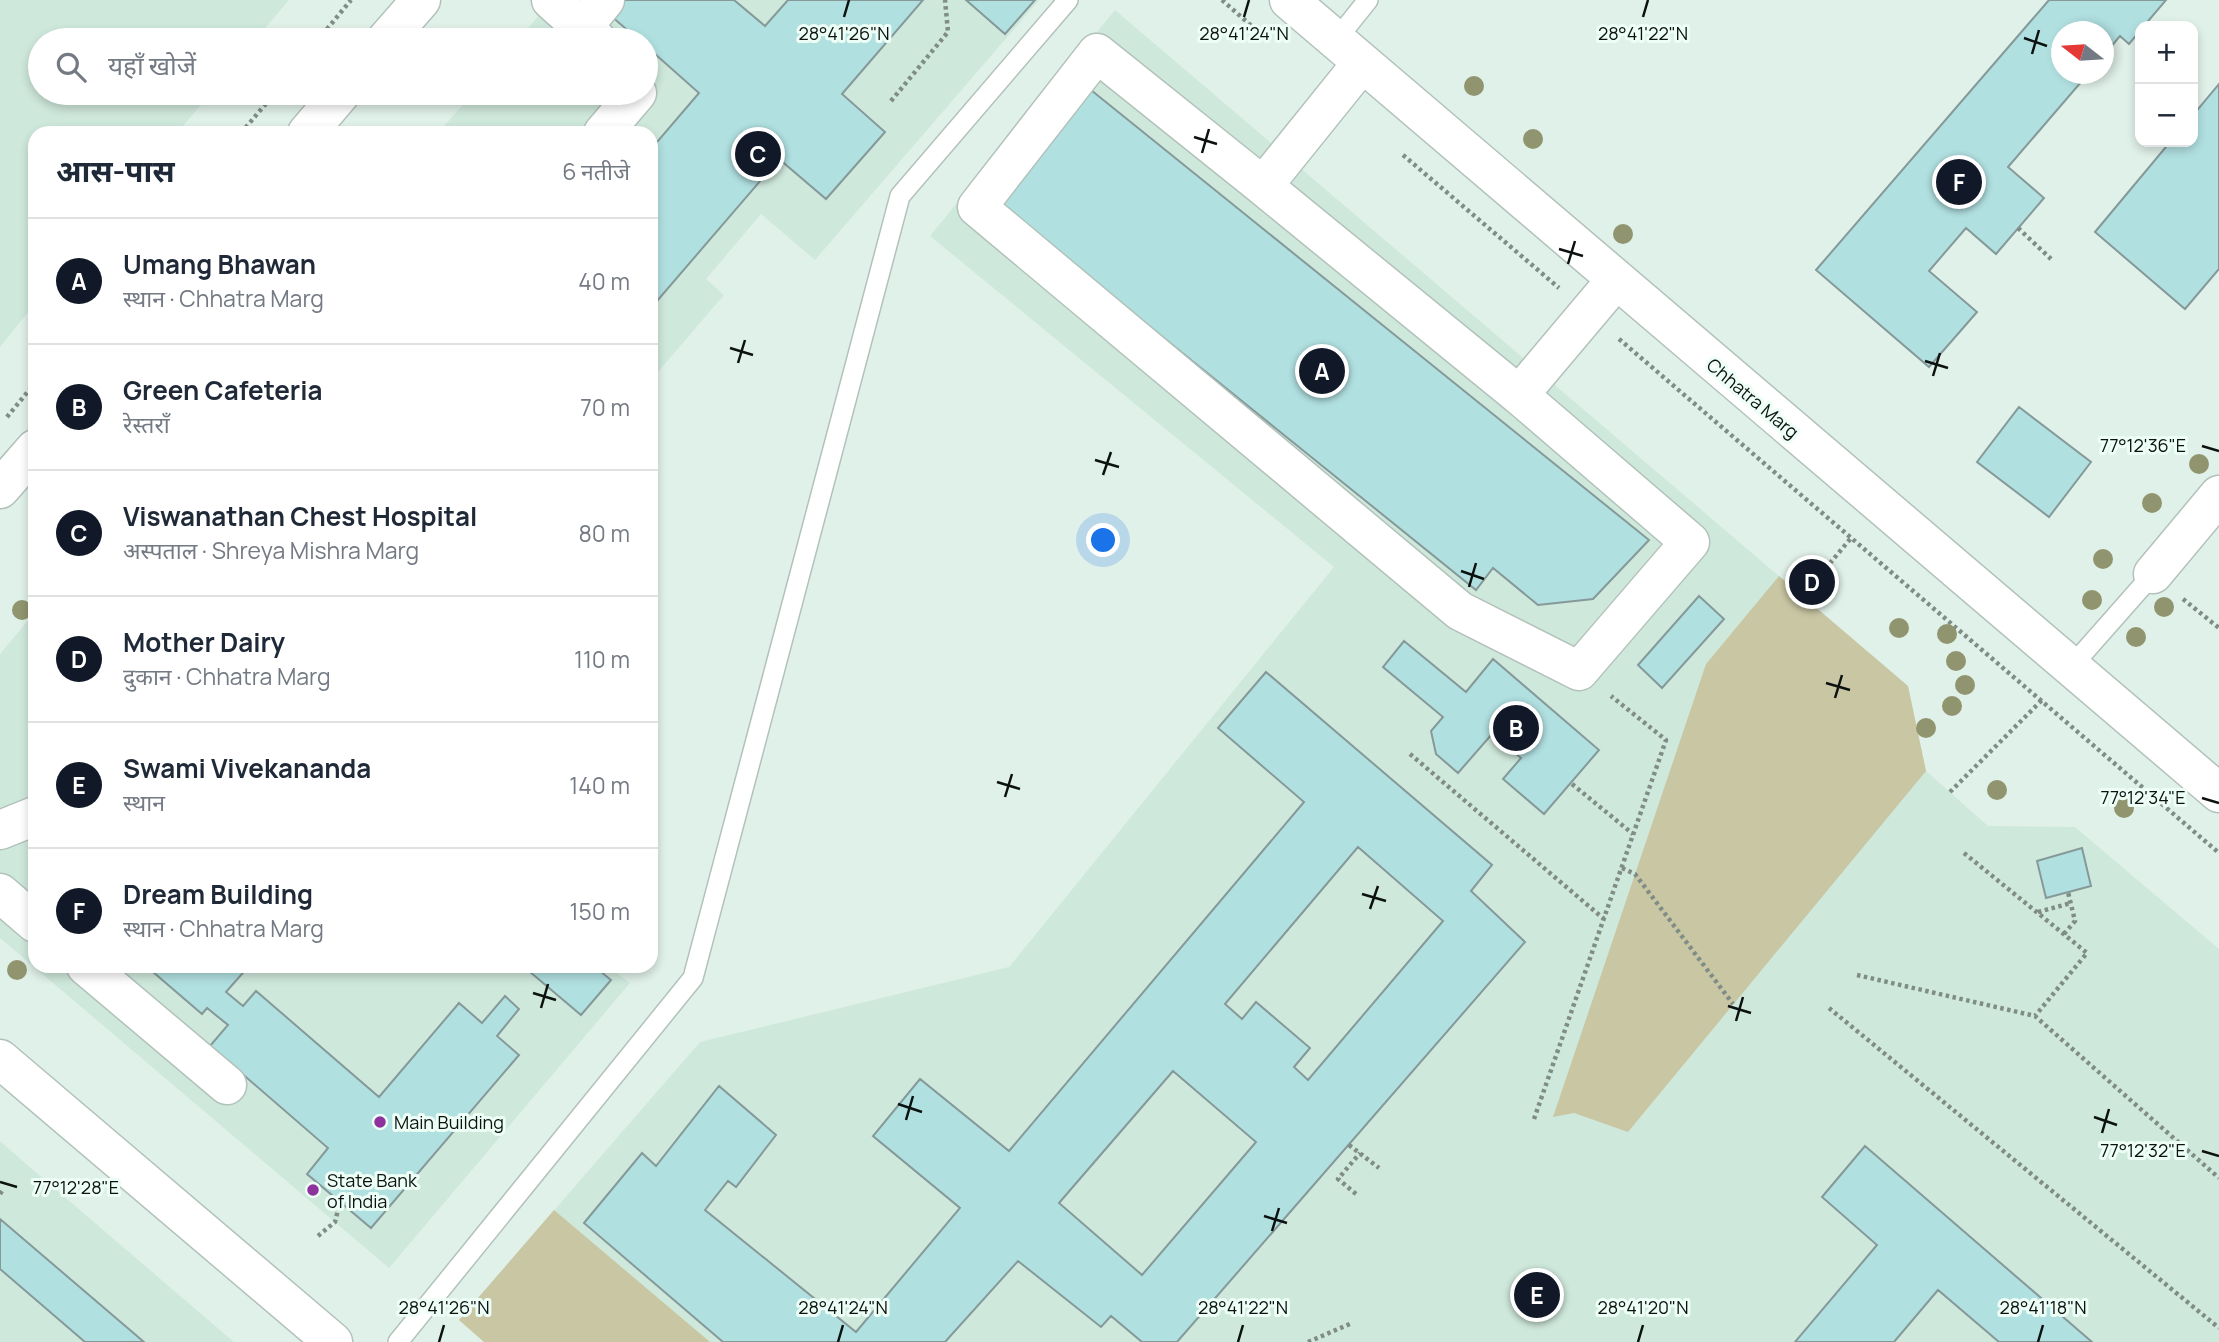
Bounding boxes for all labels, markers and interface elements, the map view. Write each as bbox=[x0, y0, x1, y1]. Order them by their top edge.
text: 28°41'26"N bbox=[798, 21, 890, 45]
text: 28°41'24"N bbox=[1199, 21, 1289, 45]
text: 28°41'22"N bbox=[1598, 21, 1688, 45]
north arrow bbox=[2051, 21, 2114, 84]
map controls bbox=[2135, 21, 2198, 147]
button: + bbox=[2135, 21, 2198, 84]
search box bbox=[28, 28, 658, 105]
text: यहाँ खोजें bbox=[108, 47, 196, 83]
icon: search bbox=[52, 48, 90, 86]
button: − bbox=[2135, 84, 2198, 147]
pin: C bbox=[735, 128, 781, 180]
text: आस-पास bbox=[56, 150, 175, 191]
text: 6 नतीजे bbox=[562, 155, 630, 187]
pin: F bbox=[1936, 156, 1982, 208]
text: Umang Bhawan bbox=[123, 246, 316, 282]
text: A bbox=[71, 265, 87, 297]
text: 40 m bbox=[578, 265, 630, 297]
text: स्थान · Chhatra Marg bbox=[123, 282, 324, 314]
pin: A bbox=[1299, 345, 1345, 397]
street label: Chhatra Marg bbox=[1702, 352, 1804, 444]
text: Green Cafeteria bbox=[123, 372, 323, 408]
text: B bbox=[72, 391, 86, 423]
text: 70 m bbox=[580, 391, 630, 423]
text: रेस्तराँ bbox=[123, 408, 170, 440]
text: 77°12'36"E bbox=[2100, 433, 2186, 457]
text: Viswanathan Chest Hospital bbox=[123, 498, 477, 534]
text: C bbox=[71, 517, 88, 549]
text: 80 m bbox=[579, 517, 630, 549]
your location bbox=[1086, 523, 1120, 557]
text: अस्पताल · Shreya Mishra Marg bbox=[123, 534, 419, 566]
pin: D bbox=[1789, 556, 1835, 608]
text: Mother Dairy bbox=[123, 624, 285, 660]
text: D bbox=[71, 643, 87, 675]
text: 110 m bbox=[574, 643, 630, 675]
text: दुकान · Chhatra Marg bbox=[123, 660, 331, 692]
pin: B bbox=[1493, 702, 1539, 754]
text: Swami Vivekananda bbox=[123, 750, 371, 786]
text: E bbox=[72, 769, 86, 801]
text: 140 m bbox=[569, 769, 630, 801]
text: 77°12'34"E bbox=[2100, 785, 2186, 809]
text: स्थान bbox=[123, 786, 165, 818]
text: Dream Building bbox=[123, 876, 313, 912]
text: F bbox=[73, 895, 85, 927]
text: 150 m bbox=[570, 895, 630, 927]
text: स्थान · Chhatra Marg bbox=[123, 912, 324, 944]
place label: Main Building bbox=[394, 1110, 504, 1134]
marker: Main Building bbox=[372, 1114, 388, 1130]
text: 77°12'32"E bbox=[2100, 1138, 2186, 1162]
place label: State Bank of India bbox=[327, 1168, 418, 1213]
text: 77°12'28"E bbox=[33, 1175, 119, 1199]
marker: State Bank of India bbox=[305, 1182, 321, 1198]
pin: E bbox=[1514, 1269, 1560, 1321]
text: 28°41'26"N bbox=[398, 1295, 490, 1319]
text: 28°41'24"N bbox=[798, 1295, 888, 1319]
text: 28°41'22"N bbox=[1198, 1295, 1288, 1319]
text: 28°41'20"N bbox=[1598, 1295, 1688, 1319]
text: 28°41'18"N bbox=[1999, 1295, 2087, 1319]

